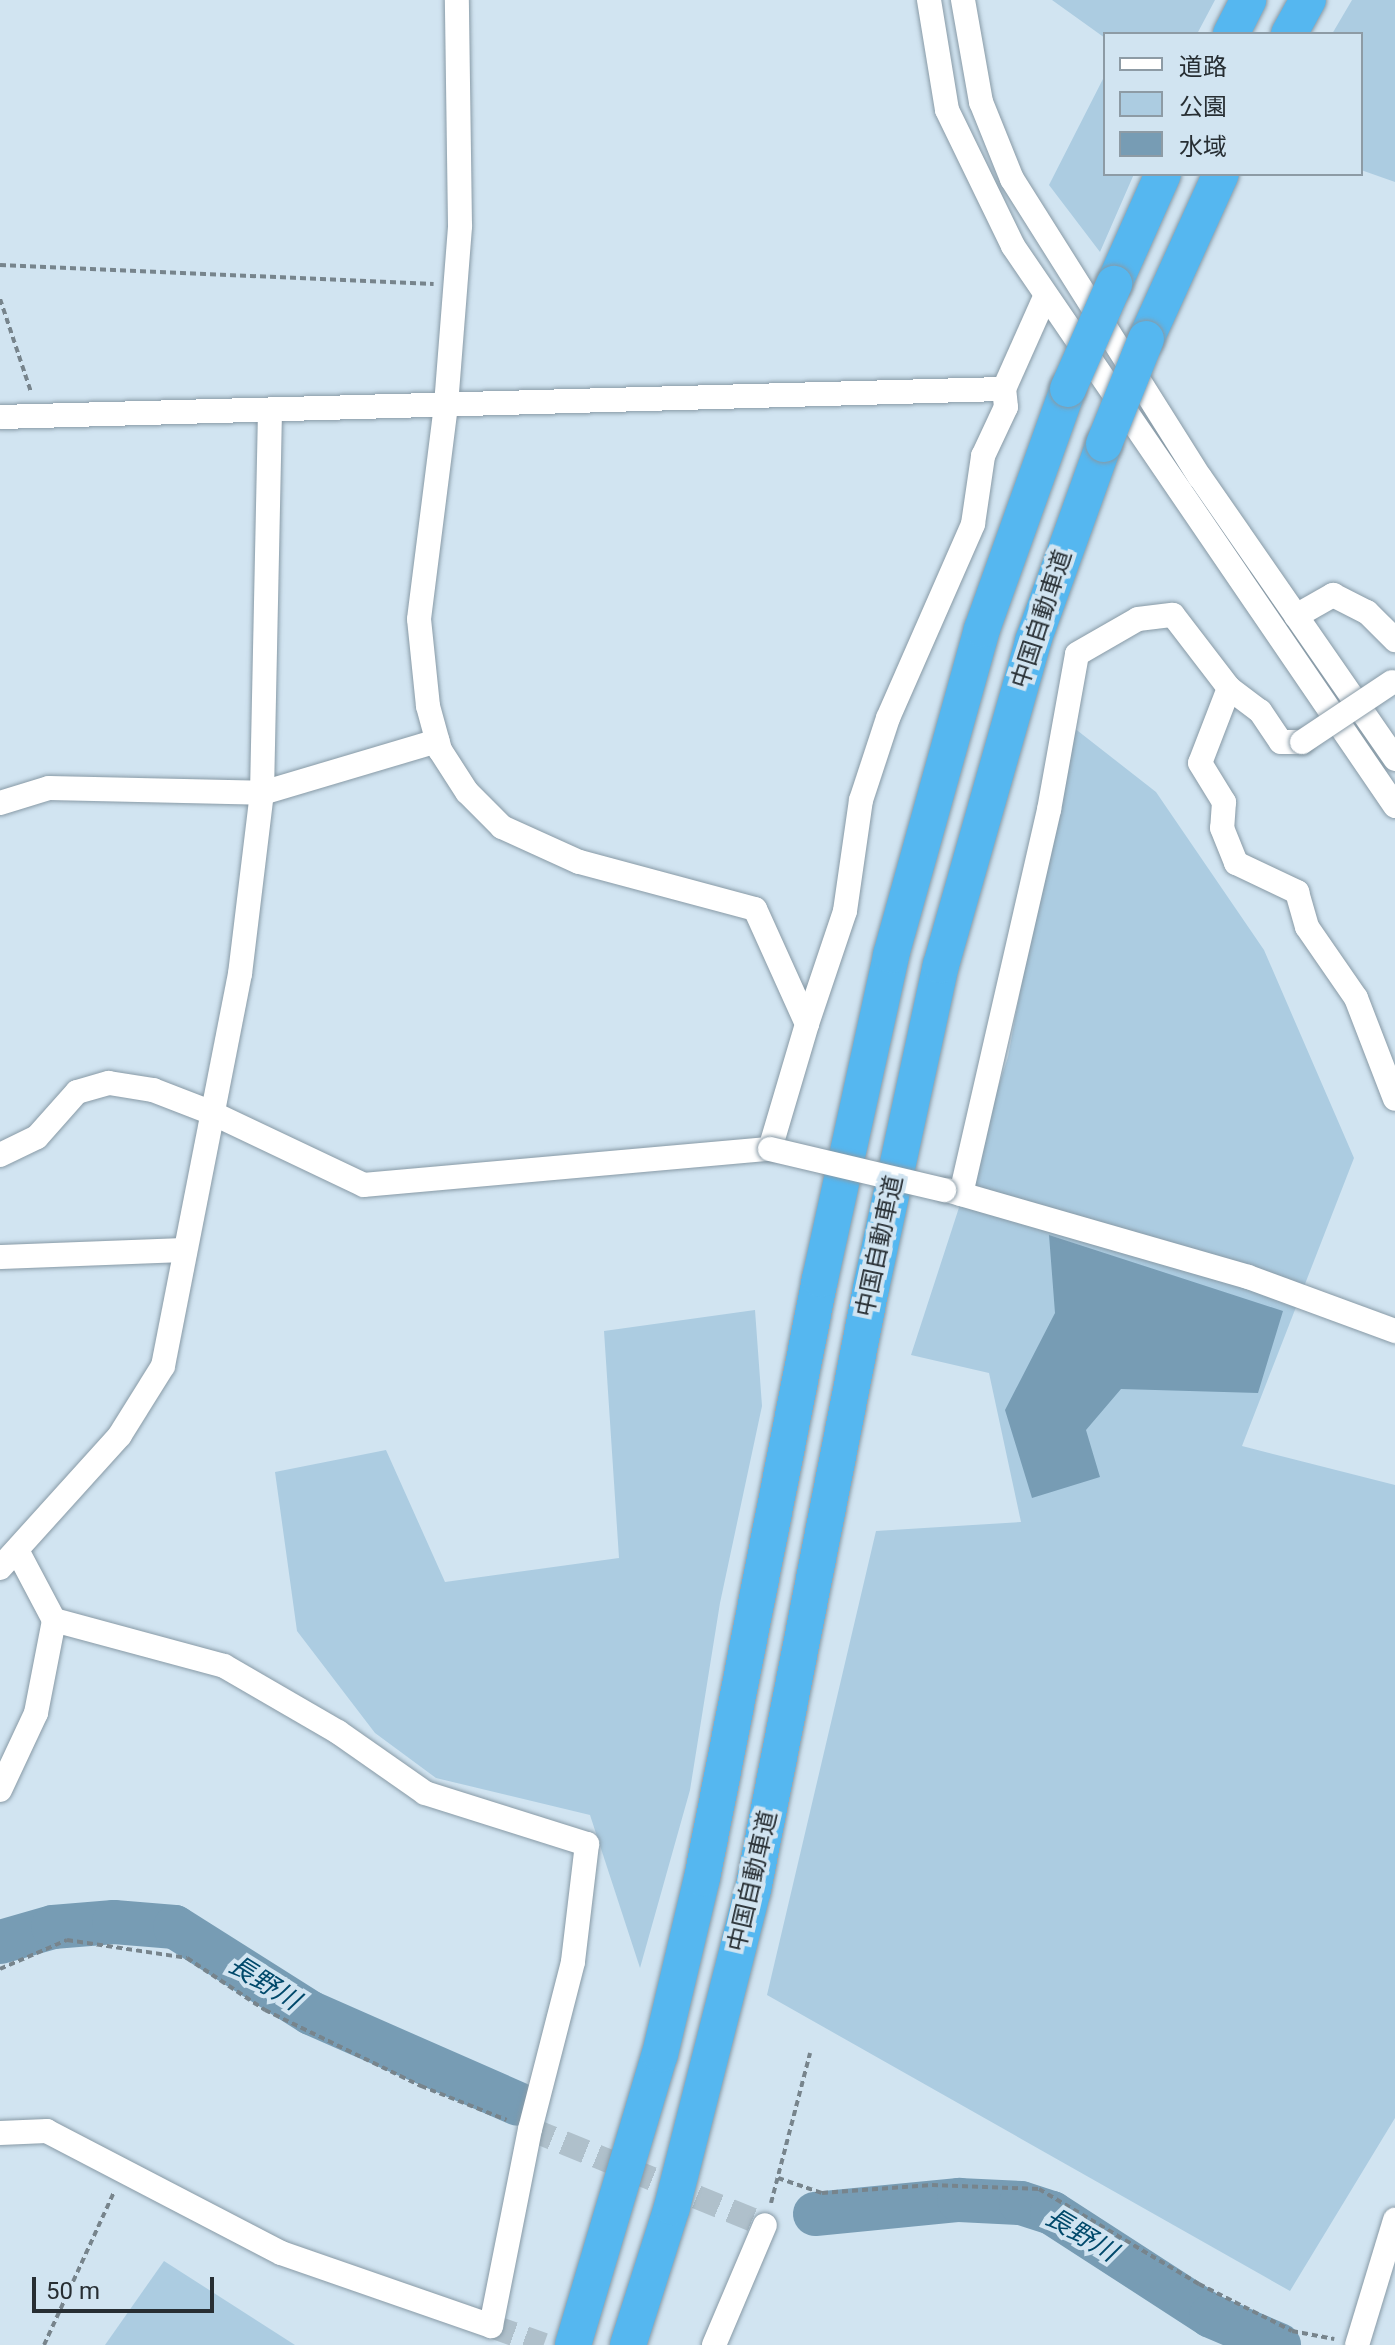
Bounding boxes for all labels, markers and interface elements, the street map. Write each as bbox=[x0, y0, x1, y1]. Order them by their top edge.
legend bbox=[1103, 32, 1363, 176]
text: 道路 bbox=[1179, 53, 1227, 81]
text: 公園 bbox=[1179, 93, 1227, 121]
text: 水域 bbox=[1179, 133, 1227, 161]
street label: 中国自動車道 bbox=[1006, 546, 1078, 692]
street label: 中国自動車道 bbox=[851, 1173, 909, 1319]
street label: 中国自動車道 bbox=[723, 1808, 783, 1954]
water label: 長野川 bbox=[223, 1949, 305, 2017]
water label: 長野川 bbox=[1040, 2202, 1122, 2268]
scale bar bbox=[36, 2261, 218, 2311]
text: 50 m bbox=[46, 2277, 100, 2305]

